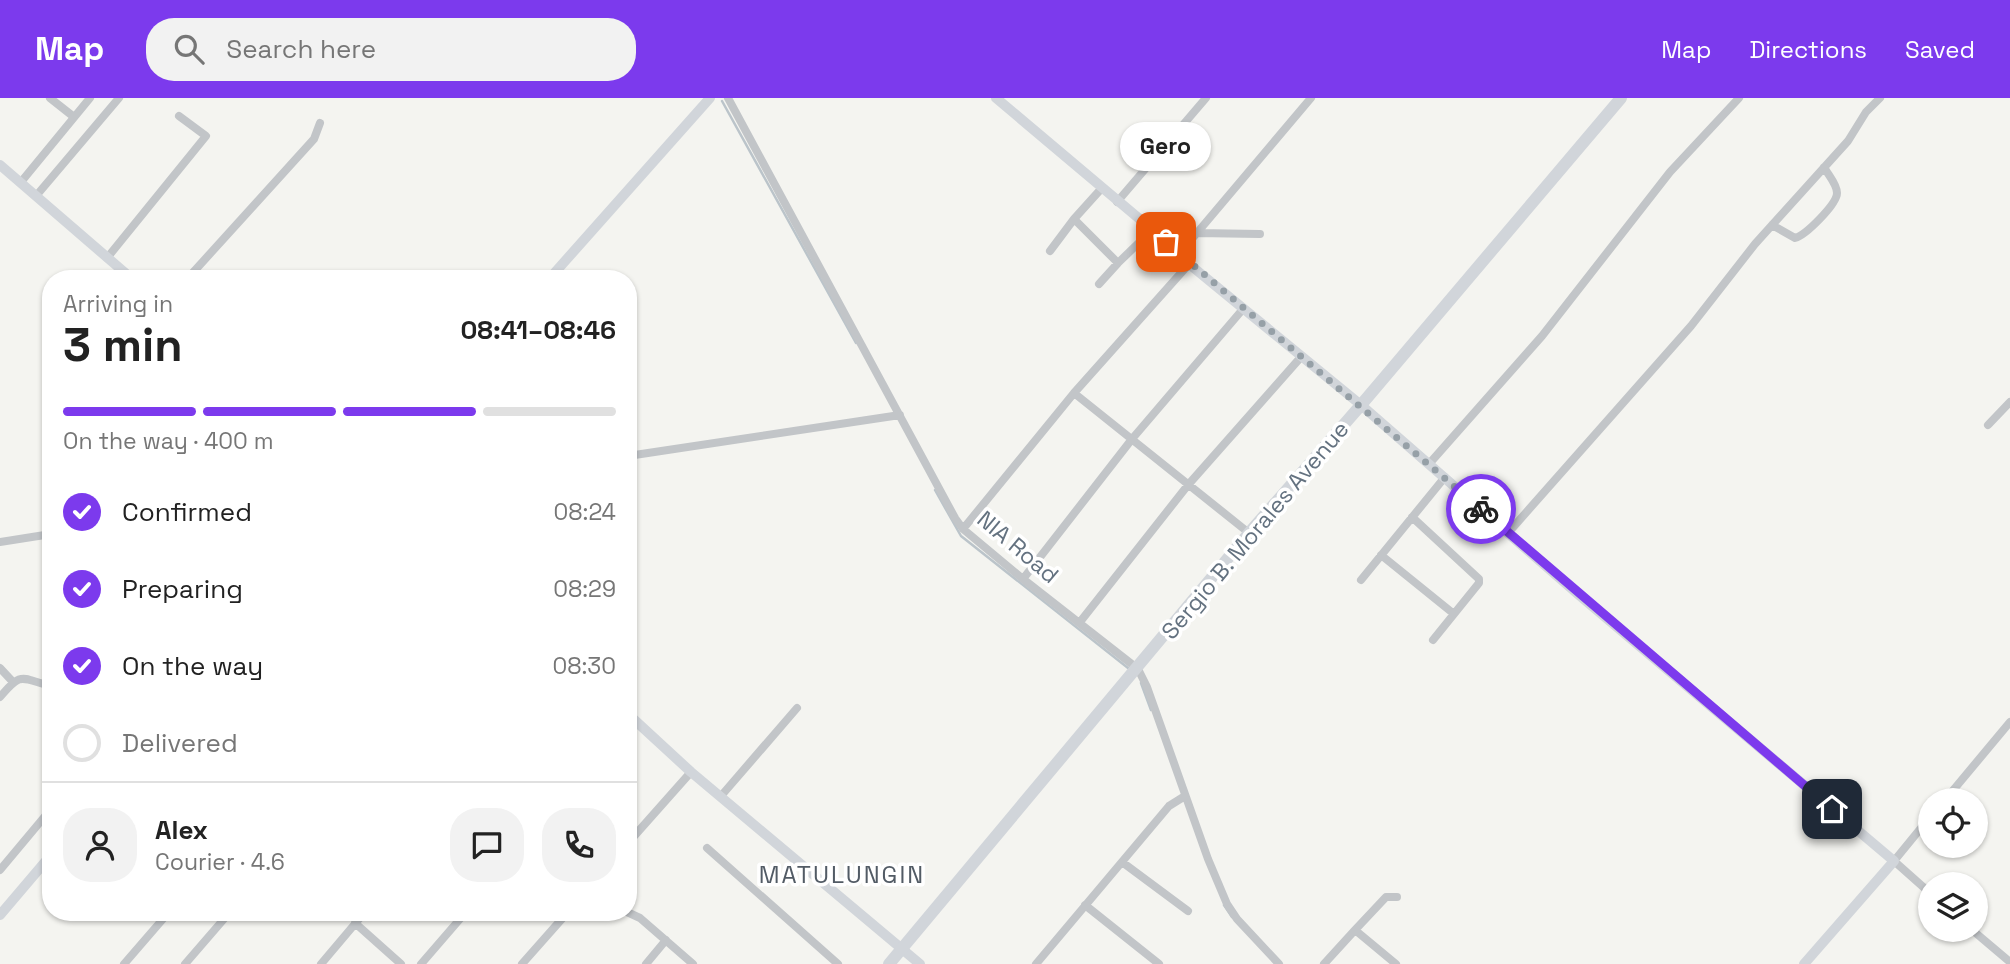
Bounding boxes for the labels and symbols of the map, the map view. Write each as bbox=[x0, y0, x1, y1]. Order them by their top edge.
callout: Gero bbox=[1120, 123, 1212, 172]
pin bbox=[1136, 212, 1196, 272]
street label: Sergio B. Morales Avenue bbox=[1155, 414, 1355, 646]
courier bbox=[1446, 474, 1516, 544]
street label: NIA Road bbox=[971, 504, 1065, 590]
pin bbox=[1802, 779, 1862, 839]
district label: MATULUNGIN bbox=[759, 859, 925, 890]

